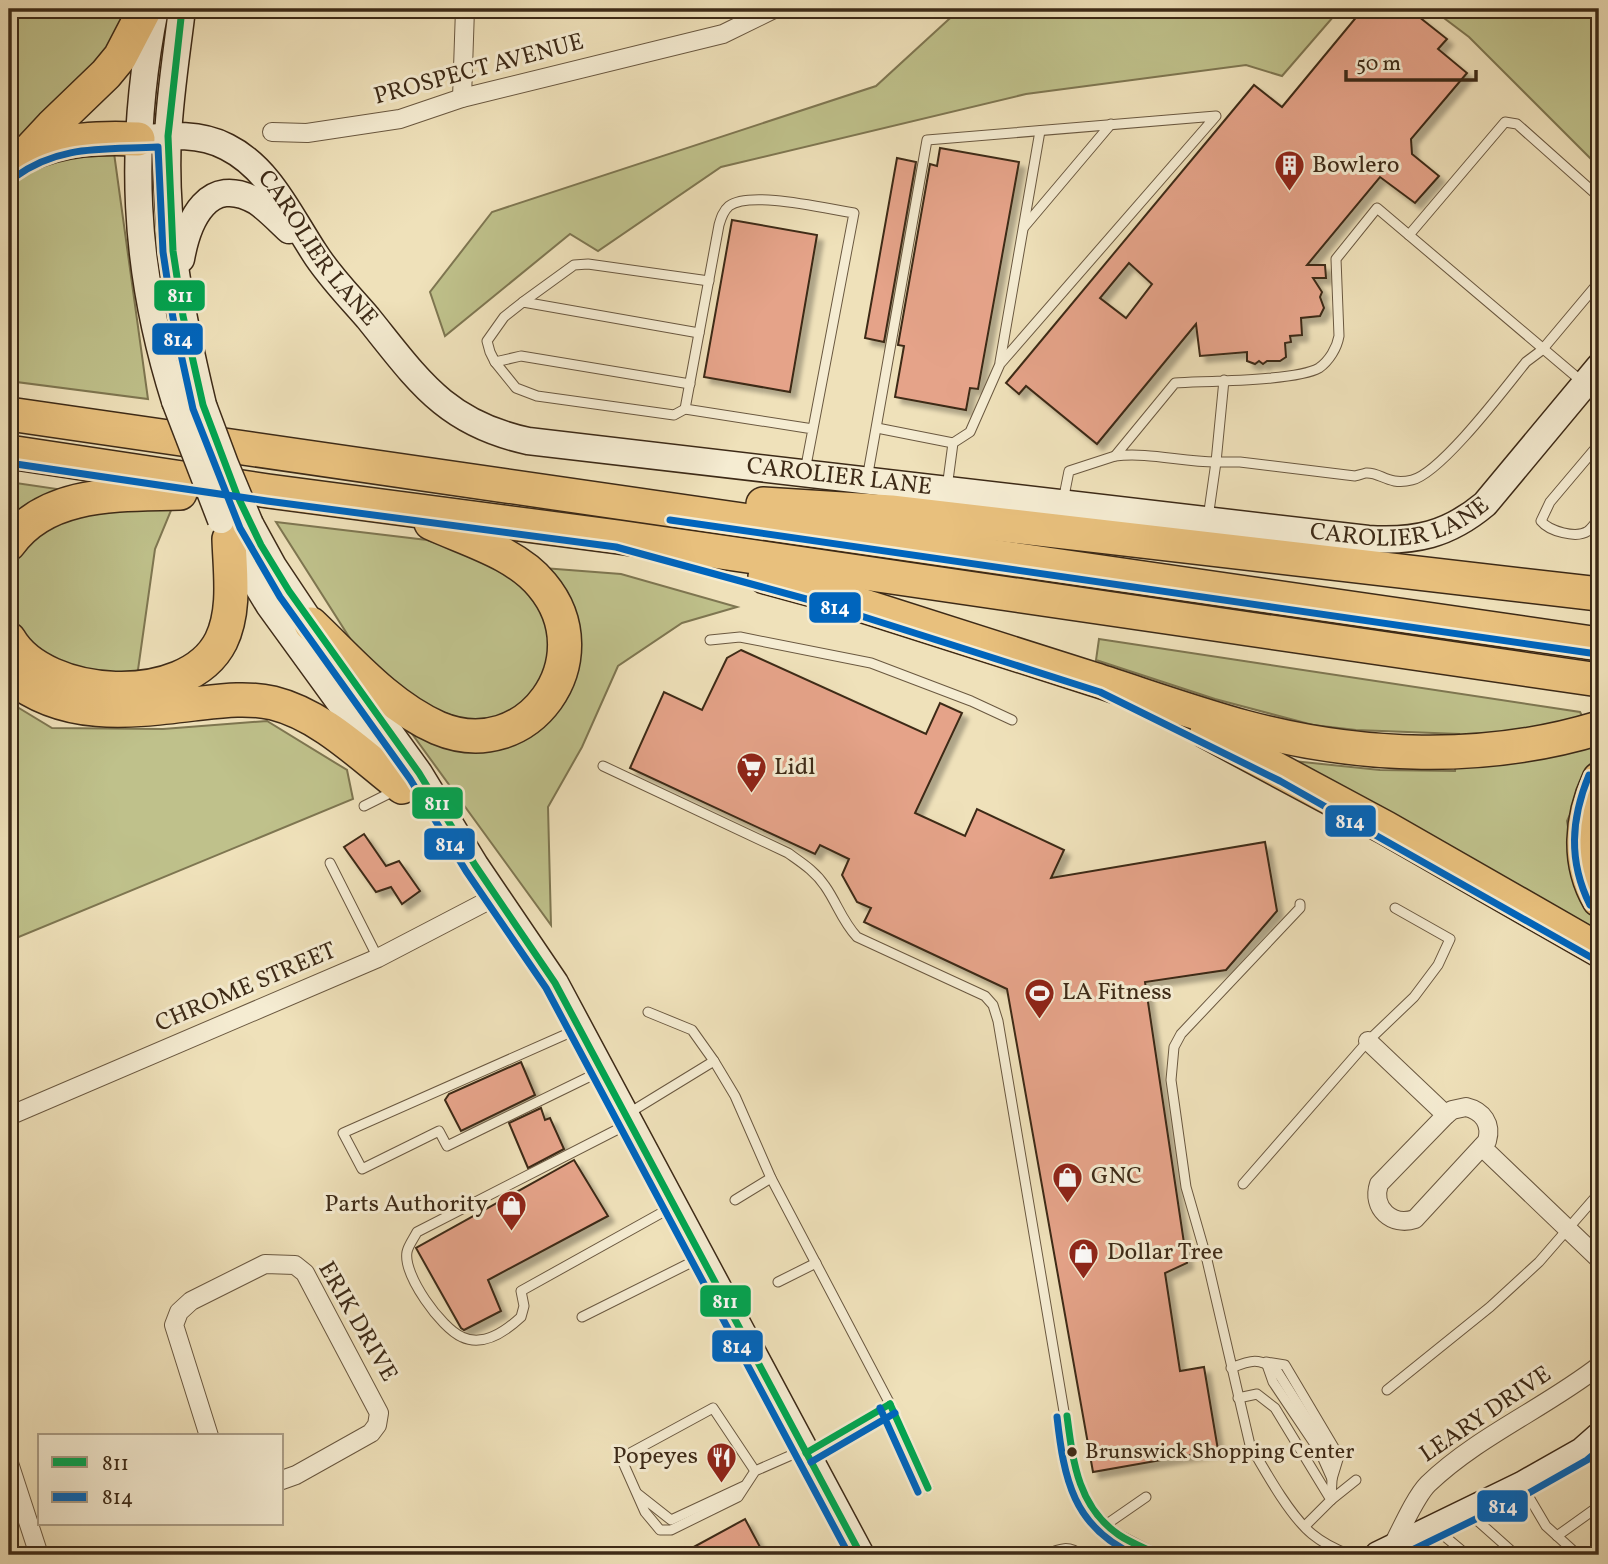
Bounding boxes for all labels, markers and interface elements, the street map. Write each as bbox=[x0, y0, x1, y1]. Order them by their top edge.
street label: PROSPECT AVENUE bbox=[370, 26, 588, 114]
scale bar bbox=[1346, 38, 1475, 82]
text: 50 m bbox=[1356, 50, 1401, 79]
building icon: Bowlero bbox=[1272, 149, 1306, 193]
place label: Bowlero bbox=[1312, 149, 1399, 183]
street label: CAROLIER LANE bbox=[249, 163, 385, 334]
line badge: 811 bbox=[153, 279, 206, 312]
text: 811 bbox=[167, 284, 193, 310]
line badge: 814 bbox=[151, 322, 204, 356]
text: 814 bbox=[163, 328, 193, 354]
street label: CAROLIER LANE bbox=[745, 450, 934, 505]
street label: CAROLIER LANE bbox=[1308, 490, 1497, 557]
line badge: 814 bbox=[808, 591, 862, 624]
text: 814 bbox=[820, 596, 850, 622]
supermarket icon: Lidl bbox=[734, 751, 768, 795]
place label: Lidl bbox=[774, 751, 815, 785]
line badge: 811 bbox=[411, 786, 464, 820]
text: 811 bbox=[424, 792, 450, 818]
line badge: 814 bbox=[1324, 804, 1377, 838]
text: 814 bbox=[1335, 810, 1365, 836]
line badge: 814 bbox=[423, 827, 476, 861]
text: 814 bbox=[435, 833, 465, 859]
street label: CHROME STREET bbox=[150, 934, 342, 1042]
sports icon: LA Fitness bbox=[1022, 976, 1056, 1020]
place label: LA Fitness bbox=[1062, 976, 1172, 1010]
shop icon: GNC bbox=[1051, 1160, 1085, 1204]
place label: GNC bbox=[1091, 1160, 1142, 1194]
place label: Parts Authority bbox=[324, 1188, 488, 1222]
shop icon: Parts Authority bbox=[494, 1188, 528, 1232]
shop icon: Dollar Tree bbox=[1067, 1236, 1101, 1280]
place label: Dollar Tree bbox=[1107, 1236, 1223, 1270]
street label: ERIK DRIVE bbox=[309, 1256, 405, 1388]
line badge: 811 bbox=[699, 1284, 752, 1318]
text: 811 bbox=[712, 1290, 738, 1316]
line badge: 814 bbox=[711, 1329, 764, 1363]
text: 814 bbox=[722, 1335, 752, 1361]
street label: LEARY DRIVE bbox=[1413, 1358, 1559, 1472]
legend bbox=[38, 1434, 284, 1526]
place label: Brunswick Shopping Center bbox=[1085, 1437, 1354, 1468]
place label: Popeyes bbox=[612, 1440, 698, 1474]
restaurant icon: Popeyes bbox=[704, 1440, 738, 1484]
marker: Brunswick Shopping Center bbox=[1065, 1445, 1079, 1459]
text: 811 bbox=[102, 1450, 129, 1479]
text: 814 bbox=[102, 1484, 133, 1513]
line badge: 814 bbox=[1476, 1489, 1529, 1523]
text: 814 bbox=[1488, 1495, 1518, 1521]

